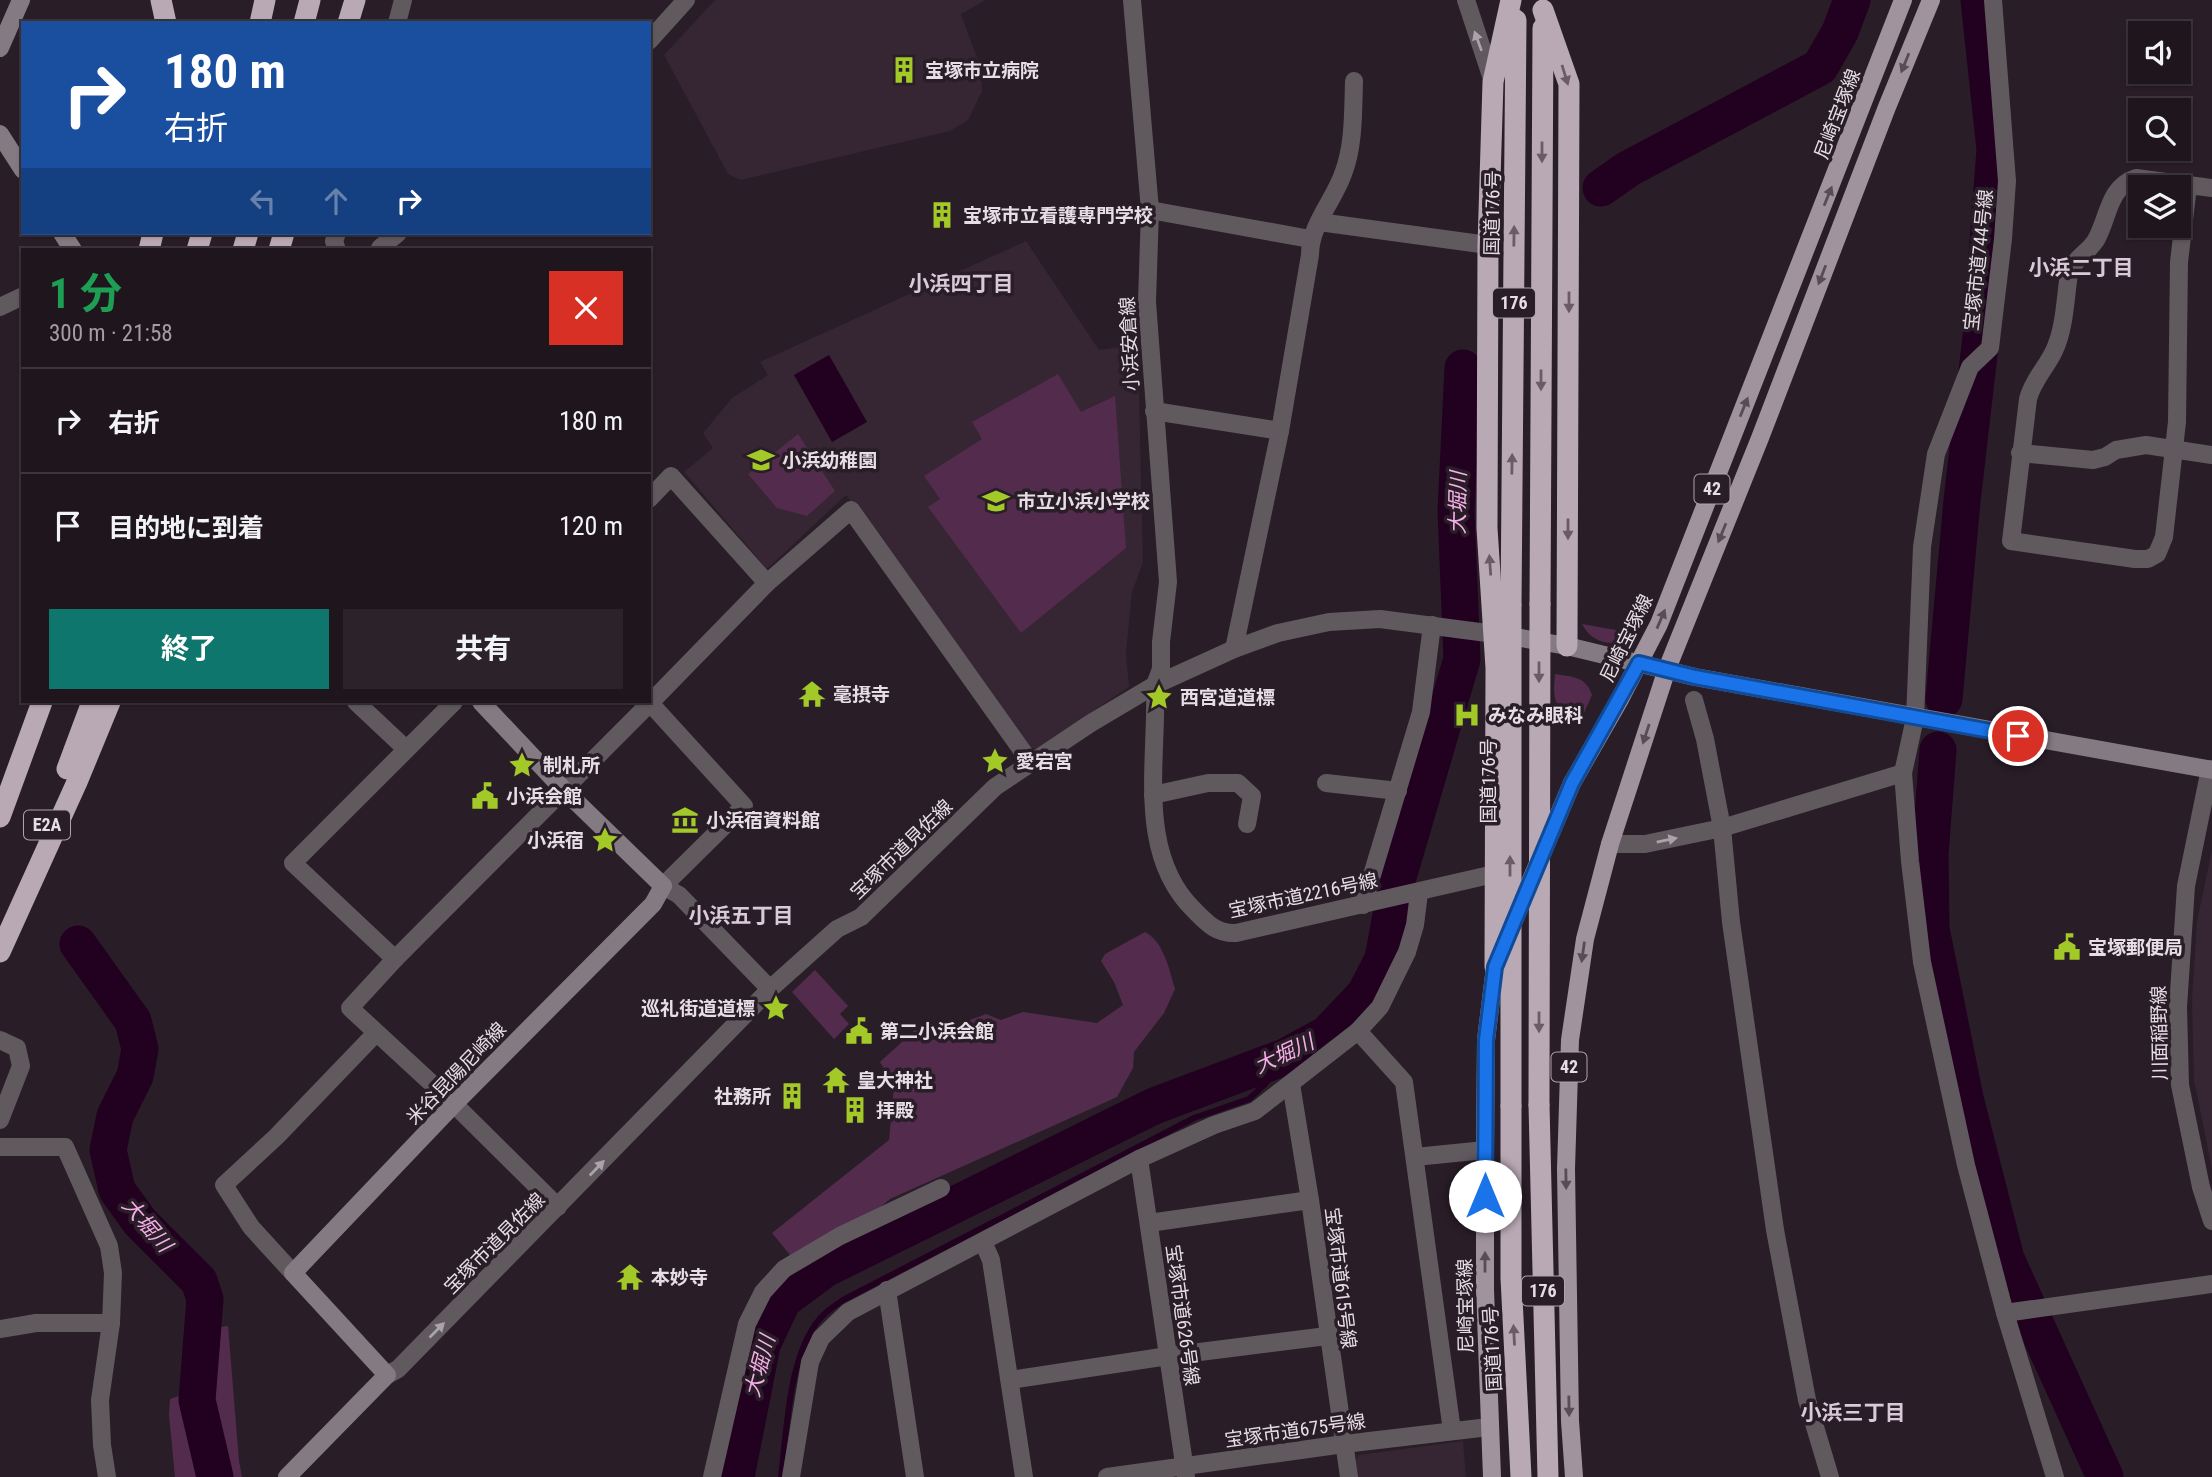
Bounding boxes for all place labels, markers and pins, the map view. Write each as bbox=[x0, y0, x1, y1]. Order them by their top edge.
building icon: 宝塚市立病院 bbox=[889, 55, 919, 85]
place label: 宝塚市立病院 bbox=[925, 59, 1039, 82]
building icon: 宝塚市立看護専門学校 bbox=[927, 200, 957, 230]
place label: 宝塚市立看護専門学校 bbox=[963, 204, 1153, 227]
school or university icon: 小浜幼稚園 bbox=[746, 445, 776, 475]
place label: 小浜幼稚園 bbox=[782, 449, 877, 472]
school or university icon: 市立小浜小学校 bbox=[981, 486, 1011, 516]
place label: 市立小浜小学校 bbox=[1017, 490, 1150, 513]
temple icon: 毫摂寺 bbox=[797, 679, 827, 709]
place icon: 西宮道道標 bbox=[1144, 682, 1174, 712]
place label: 毫摂寺 bbox=[833, 683, 890, 706]
place label: 西宮道道標 bbox=[1180, 686, 1275, 709]
hospital icon: みなみ眼科 bbox=[1452, 700, 1482, 730]
place label: みなみ眼科 bbox=[1488, 704, 1583, 727]
pin bbox=[1988, 706, 2048, 766]
place icon: 愛宕宮 bbox=[980, 746, 1010, 776]
place icon: 制札所 bbox=[507, 750, 537, 780]
place label: 愛宕宮 bbox=[1016, 750, 1073, 773]
place label: 制札所 bbox=[543, 754, 600, 777]
public building icon: 小浜会館 bbox=[470, 781, 500, 811]
place label: 小浜会館 bbox=[506, 785, 582, 808]
museum icon: 小浜宿資料館 bbox=[670, 805, 700, 835]
place label: 小浜宿資料館 bbox=[706, 809, 820, 832]
place icon: 小浜宿 bbox=[590, 825, 620, 855]
place label: 小浜宿 bbox=[527, 829, 584, 852]
public building icon: 宝塚郵便局 bbox=[2052, 932, 2082, 962]
place label: 宝塚郵便局 bbox=[2088, 936, 2183, 959]
place icon: 巡礼街道道標 bbox=[761, 993, 791, 1023]
place label: 巡礼街道道標 bbox=[641, 997, 755, 1020]
public building icon: 第二小浜会館 bbox=[844, 1016, 874, 1046]
place label: 第二小浜会館 bbox=[880, 1020, 994, 1043]
temple icon: 皇大神社 bbox=[821, 1065, 851, 1095]
place label: 皇大神社 bbox=[857, 1069, 933, 1092]
building icon: 社務所 bbox=[777, 1081, 807, 1111]
place label: 社務所 bbox=[714, 1085, 771, 1108]
building icon: 拝殿 bbox=[840, 1095, 870, 1125]
place label: 拝殿 bbox=[876, 1099, 914, 1122]
temple icon: 本妙寺 bbox=[615, 1262, 645, 1292]
place label: 本妙寺 bbox=[651, 1266, 708, 1289]

